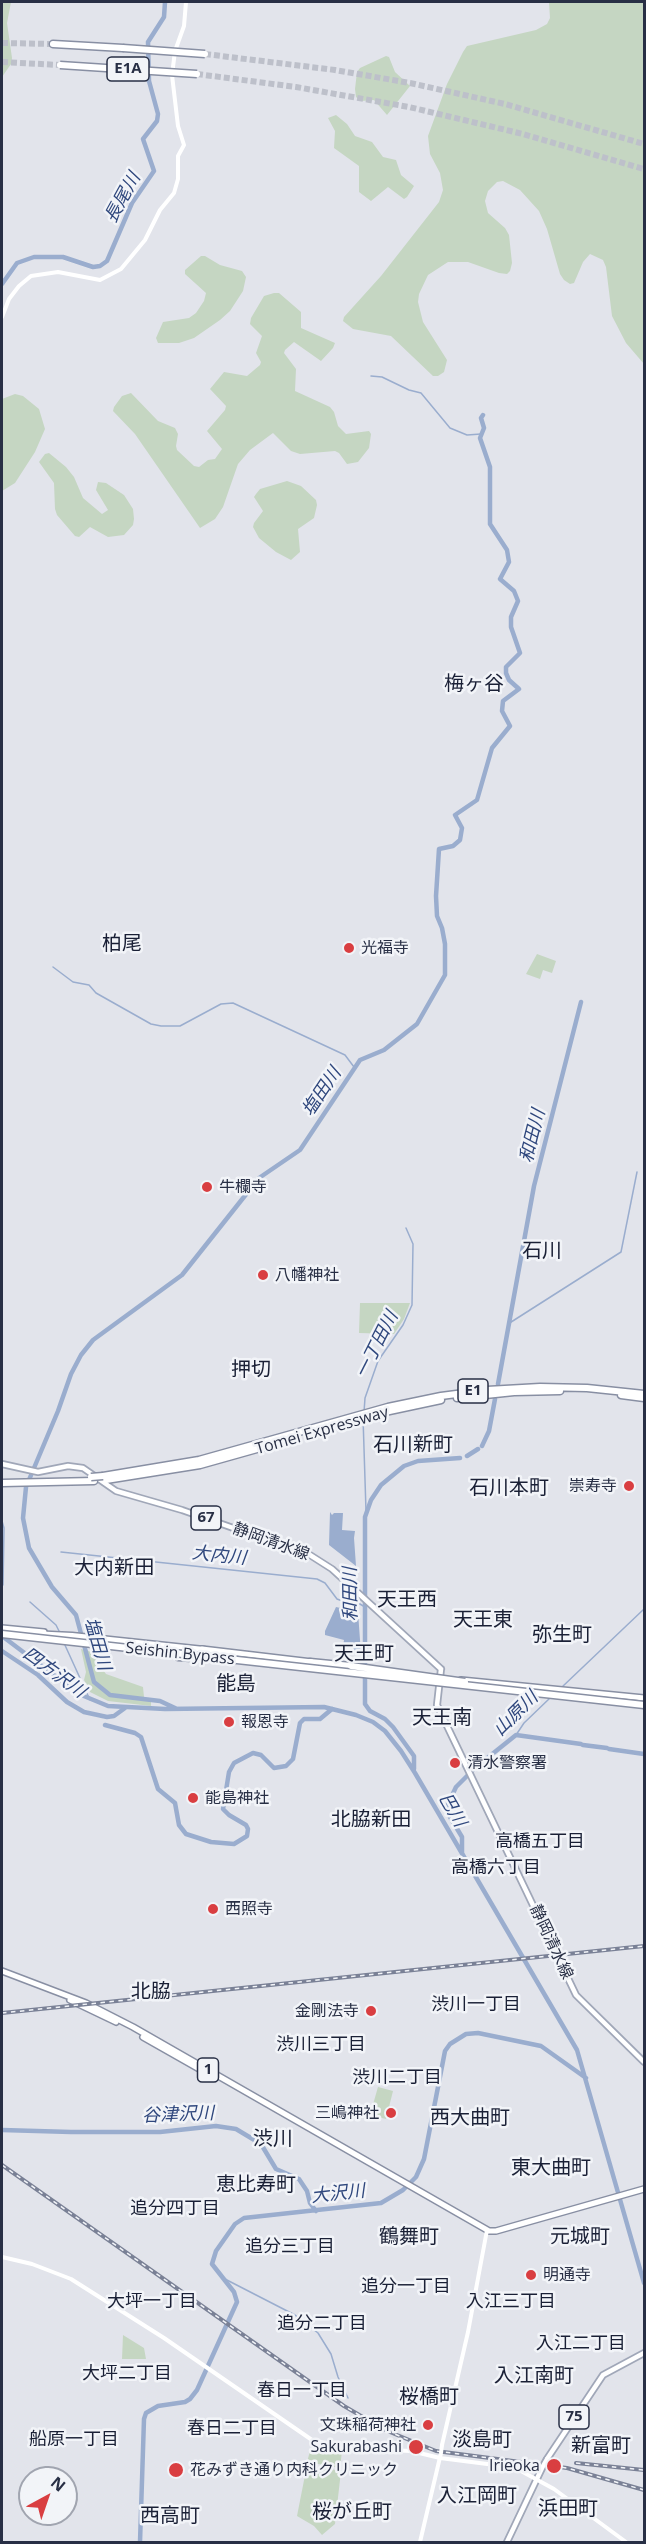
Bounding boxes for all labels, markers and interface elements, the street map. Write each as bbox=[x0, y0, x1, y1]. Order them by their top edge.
road number: E1A bbox=[107, 57, 149, 81]
water label: 長尾川 bbox=[100, 169, 146, 227]
district label: 梅ヶ谷 bbox=[444, 672, 504, 696]
district label: 柏尾 bbox=[102, 932, 142, 956]
place label: 光福寺 bbox=[361, 938, 409, 958]
marker: 光福寺 bbox=[342, 941, 356, 955]
water label: 塩田川 bbox=[298, 1064, 346, 1120]
water label: 和田川 bbox=[516, 1107, 550, 1165]
place label: 牛欄寺 bbox=[219, 1177, 267, 1197]
marker: 牛欄寺 bbox=[200, 1180, 214, 1194]
district label: 石川 bbox=[522, 1239, 562, 1263]
place label: 八幡神社 bbox=[275, 1265, 339, 1285]
marker: 八幡神社 bbox=[256, 1268, 270, 1282]
water label: 一丁田川 bbox=[351, 1308, 403, 1382]
district label: 押切 bbox=[231, 1358, 271, 1382]
road number: E1 bbox=[458, 1379, 488, 1403]
street label: Tomei Expressway bbox=[253, 1403, 391, 1459]
district label: 石川新町 bbox=[373, 1433, 453, 1457]
district label: 石川本町 bbox=[469, 1476, 549, 1500]
place label: 崇寿寺 bbox=[569, 1476, 617, 1496]
marker: 崇寿寺 bbox=[622, 1479, 636, 1493]
road number: 67 bbox=[191, 1506, 221, 1530]
street label: 静岡清水線 bbox=[230, 1519, 312, 1565]
water label: 大内川 bbox=[191, 1542, 247, 1570]
district label: 大内新田 bbox=[74, 1556, 154, 1580]
water label: 和田川 bbox=[340, 1567, 362, 1621]
district label: 天王西 bbox=[377, 1588, 437, 1612]
district label: 天王東 bbox=[453, 1608, 513, 1632]
water label: 塩田川 bbox=[79, 1615, 115, 1673]
district label: 弥生町 bbox=[532, 1623, 592, 1647]
street label: Seishin Bypass bbox=[125, 1639, 235, 1669]
district label: 天王町 bbox=[334, 1642, 394, 1666]
water label: 四方沢川 bbox=[19, 1643, 89, 1703]
district label: 能島 bbox=[216, 1672, 256, 1696]
water label: 山原川 bbox=[489, 1687, 543, 1741]
district label: 天王南 bbox=[412, 1706, 472, 1730]
place label: 報恩寺 bbox=[241, 1712, 289, 1732]
marker: 報恩寺 bbox=[222, 1715, 236, 1729]
place label: 清水警察署 bbox=[467, 1753, 547, 1773]
marker: 清水警察署 bbox=[448, 1756, 462, 1770]
place label: 能島神社 bbox=[205, 1788, 269, 1808]
water label: 巴川 bbox=[434, 1789, 470, 1831]
marker: 能島神社 bbox=[186, 1791, 200, 1805]
district label: 北脇新田 bbox=[331, 1808, 411, 1832]
district label: 高橋五丁目 bbox=[495, 1831, 585, 1853]
district label: 高橋六丁目 bbox=[451, 1857, 541, 1879]
place label: 西照寺 bbox=[225, 1899, 273, 1919]
marker: 西照寺 bbox=[206, 1902, 220, 1916]
street label: 静岡清水線 bbox=[525, 1902, 577, 1982]
district label: 北脇 bbox=[131, 1980, 171, 2004]
district label: 渋川一丁目 bbox=[431, 1994, 521, 2016]
place label: 金剛法寺 bbox=[295, 2001, 359, 2021]
marker: 金剛法寺 bbox=[364, 2004, 378, 2018]
district label: 渋川三丁目 bbox=[276, 2034, 366, 2056]
road number: 1 bbox=[198, 2058, 218, 2082]
district label: 渋川二丁目 bbox=[352, 2067, 442, 2089]
water label: 谷津沢川 bbox=[142, 2103, 214, 2127]
place label: 三嶋神社 bbox=[315, 2103, 379, 2123]
marker: 三嶋神社 bbox=[384, 2106, 398, 2120]
district label: 西大曲町 bbox=[430, 2106, 510, 2130]
district label: 渋川 bbox=[253, 2127, 293, 2151]
district label: 東大曲町 bbox=[511, 2156, 591, 2180]
district label: 恵比寿町 bbox=[216, 2173, 296, 2197]
water label: 大沢川 bbox=[310, 2180, 366, 2208]
district label: 追分四丁目 bbox=[130, 2198, 220, 2220]
district label: 鶴舞町 bbox=[379, 2225, 439, 2249]
district label: 元城町 bbox=[550, 2225, 610, 2249]
district label: 追分三丁目 bbox=[245, 2236, 335, 2258]
place label: 明通寺 bbox=[543, 2265, 591, 2285]
marker: 明通寺 bbox=[524, 2268, 538, 2282]
district label: 追分一丁目 bbox=[361, 2276, 451, 2298]
district label: 大坪一丁目 bbox=[107, 2291, 197, 2313]
district label: 入江三丁目 bbox=[466, 2291, 556, 2313]
district label: 追分二丁目 bbox=[277, 2313, 367, 2335]
district label: 入江二丁目 bbox=[536, 2333, 626, 2355]
district label: 大坪二丁目 bbox=[82, 2363, 172, 2385]
district label: 入江南町 bbox=[494, 2364, 574, 2388]
district label: 春日一丁目 bbox=[257, 2380, 347, 2402]
district label: 桜橋町 bbox=[399, 2385, 459, 2409]
road number: 75 bbox=[559, 2405, 589, 2429]
place label: 文珠稲荷神社 bbox=[320, 2415, 416, 2435]
district label: 春日二丁目 bbox=[187, 2418, 277, 2440]
marker: 文珠稲荷神社 bbox=[421, 2418, 435, 2432]
district label: 淡島町 bbox=[452, 2428, 512, 2452]
district label: 船原一丁目 bbox=[29, 2429, 119, 2451]
district label: 新富町 bbox=[571, 2434, 631, 2458]
place label: Sakurabashi bbox=[311, 2437, 402, 2457]
marker: Sakurabashi bbox=[407, 2438, 425, 2456]
place label: Irieoka bbox=[489, 2456, 540, 2476]
marker: Irieoka bbox=[545, 2457, 563, 2475]
place label: 花みずき通り内科クリニック bbox=[190, 2460, 398, 2480]
marker: 花みずき通り内科クリニック bbox=[167, 2461, 185, 2479]
north arrow bbox=[18, 2466, 78, 2526]
text: N bbox=[46, 2471, 70, 2496]
district label: 入江岡町 bbox=[437, 2484, 517, 2508]
district label: 浜田町 bbox=[538, 2497, 598, 2521]
district label: 桜が丘町 bbox=[312, 2500, 392, 2524]
district label: 西高町 bbox=[140, 2504, 200, 2528]

